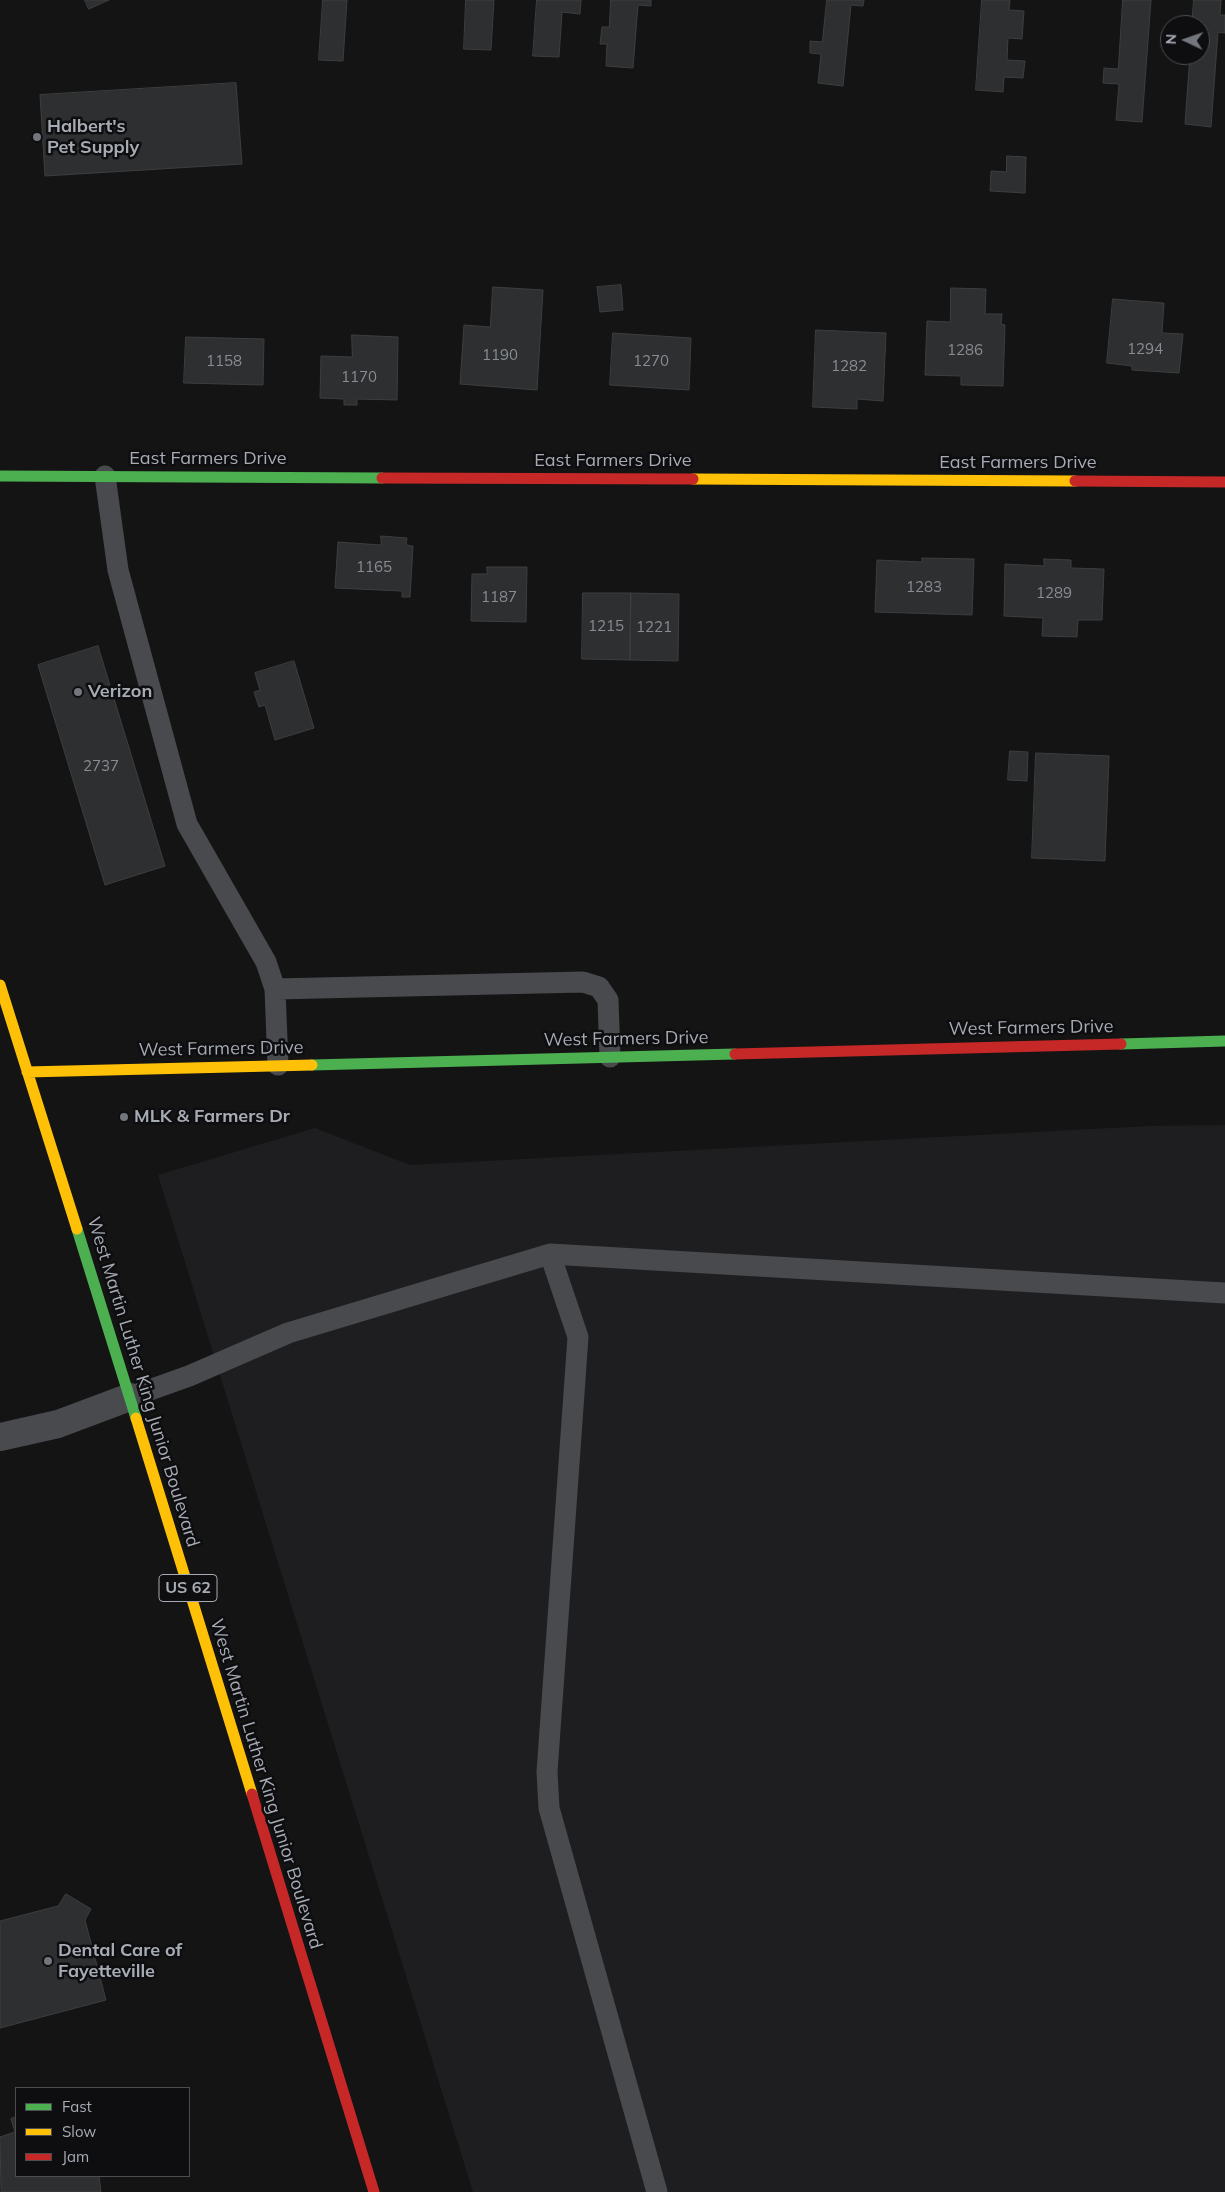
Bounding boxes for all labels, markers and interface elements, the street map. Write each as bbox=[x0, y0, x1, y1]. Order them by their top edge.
north arrow bbox=[1160, 15, 1210, 65]
text: N bbox=[1162, 34, 1180, 45]
place label: Halbert's Pet Supply bbox=[47, 116, 139, 158]
marker: Halbert's Pet Supply bbox=[31, 131, 43, 143]
house number: 1294 bbox=[1127, 340, 1163, 358]
house number: 1286 bbox=[947, 341, 983, 359]
house number: 1190 bbox=[482, 346, 518, 364]
house number: 1158 bbox=[206, 352, 242, 370]
house number: 1270 bbox=[633, 352, 669, 370]
house number: 1282 bbox=[831, 357, 867, 375]
house number: 1170 bbox=[341, 368, 377, 386]
street label: East Farmers Drive bbox=[129, 448, 287, 470]
street label: East Farmers Drive bbox=[534, 450, 692, 472]
street label: East Farmers Drive bbox=[939, 452, 1097, 474]
house number: 1165 bbox=[356, 558, 392, 576]
house number: 1283 bbox=[906, 578, 942, 596]
house number: 1289 bbox=[1036, 584, 1072, 602]
house number: 1187 bbox=[481, 588, 517, 606]
house number: 1215 bbox=[588, 617, 624, 635]
house number: 1221 bbox=[636, 618, 672, 636]
place label: Verizon bbox=[88, 681, 152, 703]
marker: Verizon bbox=[72, 686, 84, 698]
house number: 2737 bbox=[83, 757, 119, 775]
street label: West Farmers Drive bbox=[948, 1016, 1114, 1040]
street label: West Farmers Drive bbox=[543, 1027, 709, 1051]
street label: West Farmers Drive bbox=[138, 1037, 304, 1061]
place label: MLK & Farmers Dr bbox=[134, 1106, 290, 1128]
marker: MLK & Farmers Dr bbox=[118, 1111, 130, 1123]
street label: West Martin Luther King Junior Boulevard bbox=[82, 1214, 204, 1550]
road number: US 62 bbox=[159, 1575, 217, 1602]
street label: West Martin Luther King Junior Boulevard bbox=[205, 1616, 327, 1952]
place label: Dental Care of Fayetteville bbox=[58, 1940, 182, 1982]
marker: Dental Care of Fayetteville bbox=[42, 1955, 54, 1967]
legend bbox=[15, 2087, 190, 2177]
text: Fast bbox=[62, 2097, 92, 2116]
text: Slow bbox=[62, 2122, 96, 2141]
text: Jam bbox=[62, 2147, 89, 2166]

